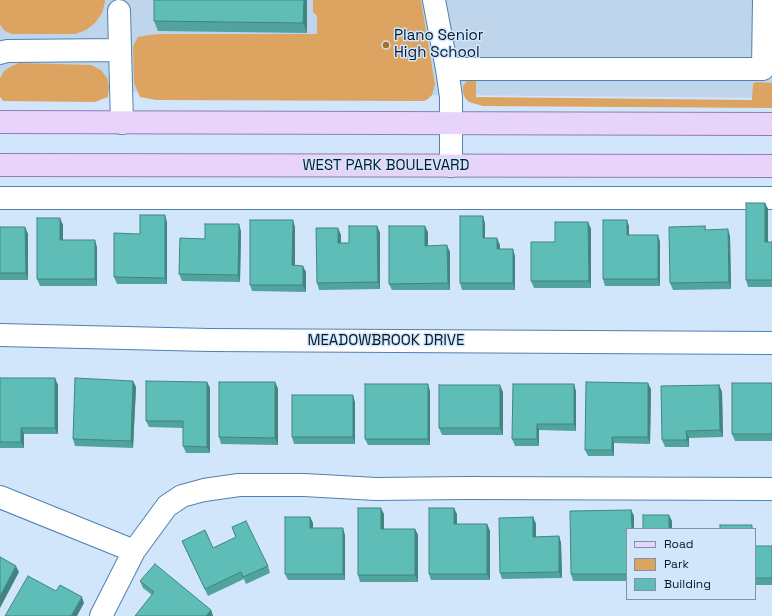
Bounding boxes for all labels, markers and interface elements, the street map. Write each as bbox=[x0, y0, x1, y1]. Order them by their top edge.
place label: Plano Senior High School bbox=[394, 27, 484, 62]
marker: Plano Senior High School bbox=[381, 40, 391, 50]
street label: WEST PARK BOULEVARD bbox=[302, 157, 470, 175]
street label: MEADOWBROOK DRIVE bbox=[307, 332, 465, 350]
legend bbox=[626, 528, 756, 600]
text: Road bbox=[664, 536, 693, 552]
text: Park bbox=[664, 556, 689, 572]
text: Building bbox=[664, 576, 711, 592]

